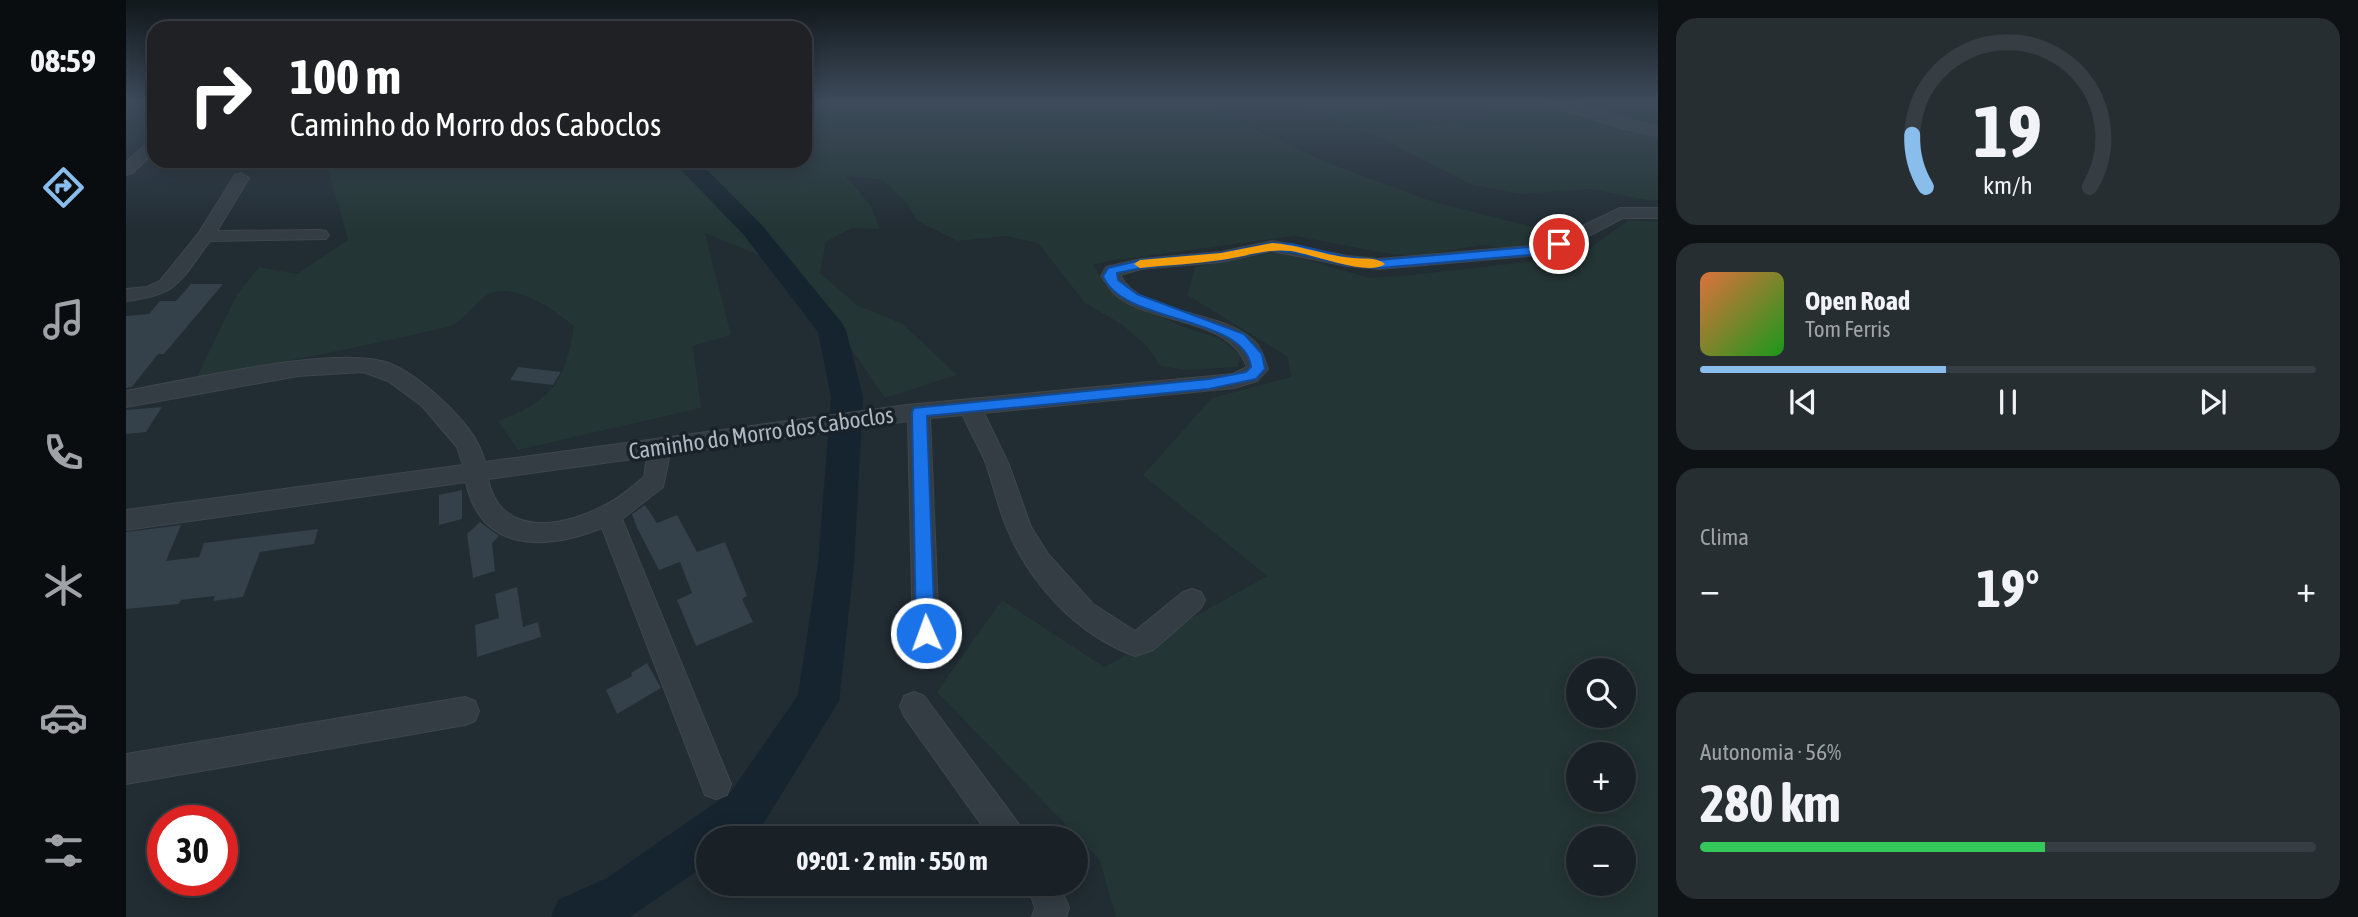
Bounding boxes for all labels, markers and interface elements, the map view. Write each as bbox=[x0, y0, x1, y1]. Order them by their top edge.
text: 08:59 bbox=[30, 42, 96, 79]
text: 100 m bbox=[290, 48, 401, 104]
icon: right bbox=[175, 49, 266, 140]
text: 19 bbox=[1974, 90, 2042, 173]
text: Caminho do Morro dos Caboclos bbox=[290, 106, 661, 143]
icon: directions bbox=[39, 163, 88, 212]
text: km/h bbox=[1983, 171, 2033, 199]
pin bbox=[1529, 214, 1589, 274]
icon: arrive bbox=[1540, 225, 1578, 263]
text: Open Road bbox=[1805, 286, 1910, 316]
icon: music bbox=[39, 295, 88, 344]
text: Tom Ferris bbox=[1805, 316, 1890, 342]
icon: previous bbox=[1784, 383, 1822, 421]
icon: pause bbox=[1989, 383, 2027, 421]
icon: next bbox=[2194, 383, 2232, 421]
street label: Caminho do Morro dos Caboclos bbox=[627, 402, 895, 464]
icon: phone bbox=[39, 428, 88, 477]
text: Clima bbox=[1700, 524, 1749, 550]
text: 19° bbox=[1976, 558, 2040, 618]
icon: climate bbox=[39, 561, 88, 610]
text: − bbox=[1700, 567, 1720, 610]
text: + bbox=[2296, 567, 2316, 610]
position arrow bbox=[889, 596, 963, 670]
map controls bbox=[1566, 658, 1636, 896]
button: search bbox=[1566, 658, 1636, 728]
icon: car bbox=[39, 693, 88, 742]
text: Autonomia · 56% bbox=[1700, 739, 1841, 765]
button: + bbox=[1566, 742, 1636, 812]
text: 280 km bbox=[1700, 773, 1841, 833]
speed limit sign: 30 bbox=[147, 805, 238, 896]
icon: filters bbox=[39, 826, 88, 875]
button: − bbox=[1566, 826, 1636, 896]
text: 09:01 · 2 min · 550 m bbox=[796, 846, 988, 876]

